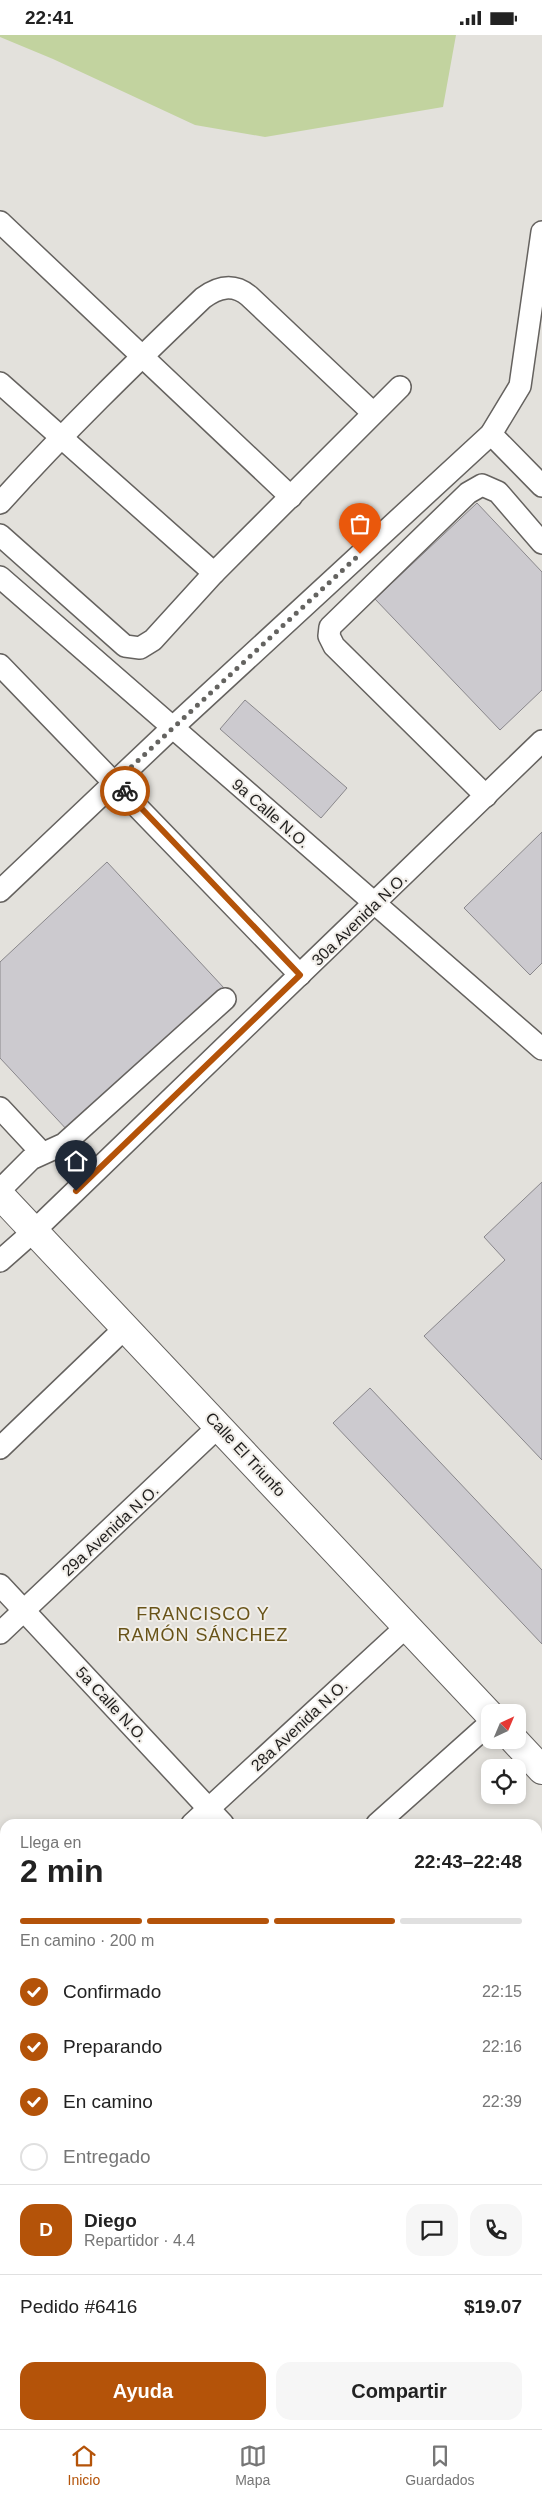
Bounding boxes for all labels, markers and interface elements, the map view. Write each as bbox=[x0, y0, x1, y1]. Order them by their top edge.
text: 22:41 bbox=[25, 7, 74, 28]
pin bbox=[339, 503, 381, 554]
icon: bag bbox=[346, 510, 374, 538]
courier bbox=[100, 766, 150, 816]
street label: 9a Calle N.O. bbox=[229, 775, 312, 851]
icon: bike bbox=[111, 777, 139, 805]
street label: 30a Avenida N.O. bbox=[308, 870, 410, 969]
pin bbox=[55, 1140, 97, 1191]
icon: home bbox=[62, 1147, 90, 1175]
street label: Calle El Triunfo bbox=[202, 1409, 289, 1500]
street label: 29a Avenida N.O. bbox=[59, 1481, 162, 1579]
district label: FRANCISCO Y RAMÓN SÁNCHEZ bbox=[117, 1604, 289, 1645]
street label: 5a Calle N.O. bbox=[73, 1663, 151, 1745]
street label: 28a Avenida N.O. bbox=[248, 1676, 351, 1774]
north arrow bbox=[481, 1704, 526, 1749]
map controls bbox=[481, 1704, 526, 1804]
button: locate bbox=[481, 1759, 526, 1804]
text: Llega en bbox=[20, 1834, 81, 1851]
text: 22:43–22:48 bbox=[414, 1851, 522, 1872]
text: 2 min bbox=[20, 1853, 104, 1889]
text: En camino · 200 m bbox=[20, 1932, 154, 1949]
icon: check bbox=[20, 1978, 48, 2006]
text: Confirmado bbox=[63, 1981, 161, 2002]
text: 22:15 bbox=[482, 1983, 522, 2000]
icon: check bbox=[20, 2033, 48, 2061]
text: Preparando bbox=[63, 2036, 162, 2057]
text: 22:16 bbox=[482, 2038, 522, 2055]
icon: check bbox=[20, 2088, 48, 2116]
text: En camino bbox=[63, 2091, 153, 2112]
text: 22:39 bbox=[482, 2093, 522, 2110]
text: Entregado bbox=[63, 2146, 151, 2167]
button: chat bbox=[406, 2204, 458, 2256]
button: phone bbox=[470, 2204, 522, 2256]
text: Diego bbox=[84, 2210, 137, 2231]
text: D bbox=[39, 2219, 53, 2240]
text: Repartidor · 4.4 bbox=[84, 2232, 195, 2249]
text: Pedido #6416 bbox=[20, 2296, 137, 2317]
text: $19.07 bbox=[464, 2296, 522, 2317]
button: Ayuda bbox=[20, 2362, 266, 2420]
button: Compartir bbox=[276, 2362, 522, 2420]
tab: Inicio bbox=[68, 2442, 100, 2488]
tab: Mapa bbox=[235, 2442, 270, 2488]
tab: Guardados bbox=[405, 2442, 475, 2488]

